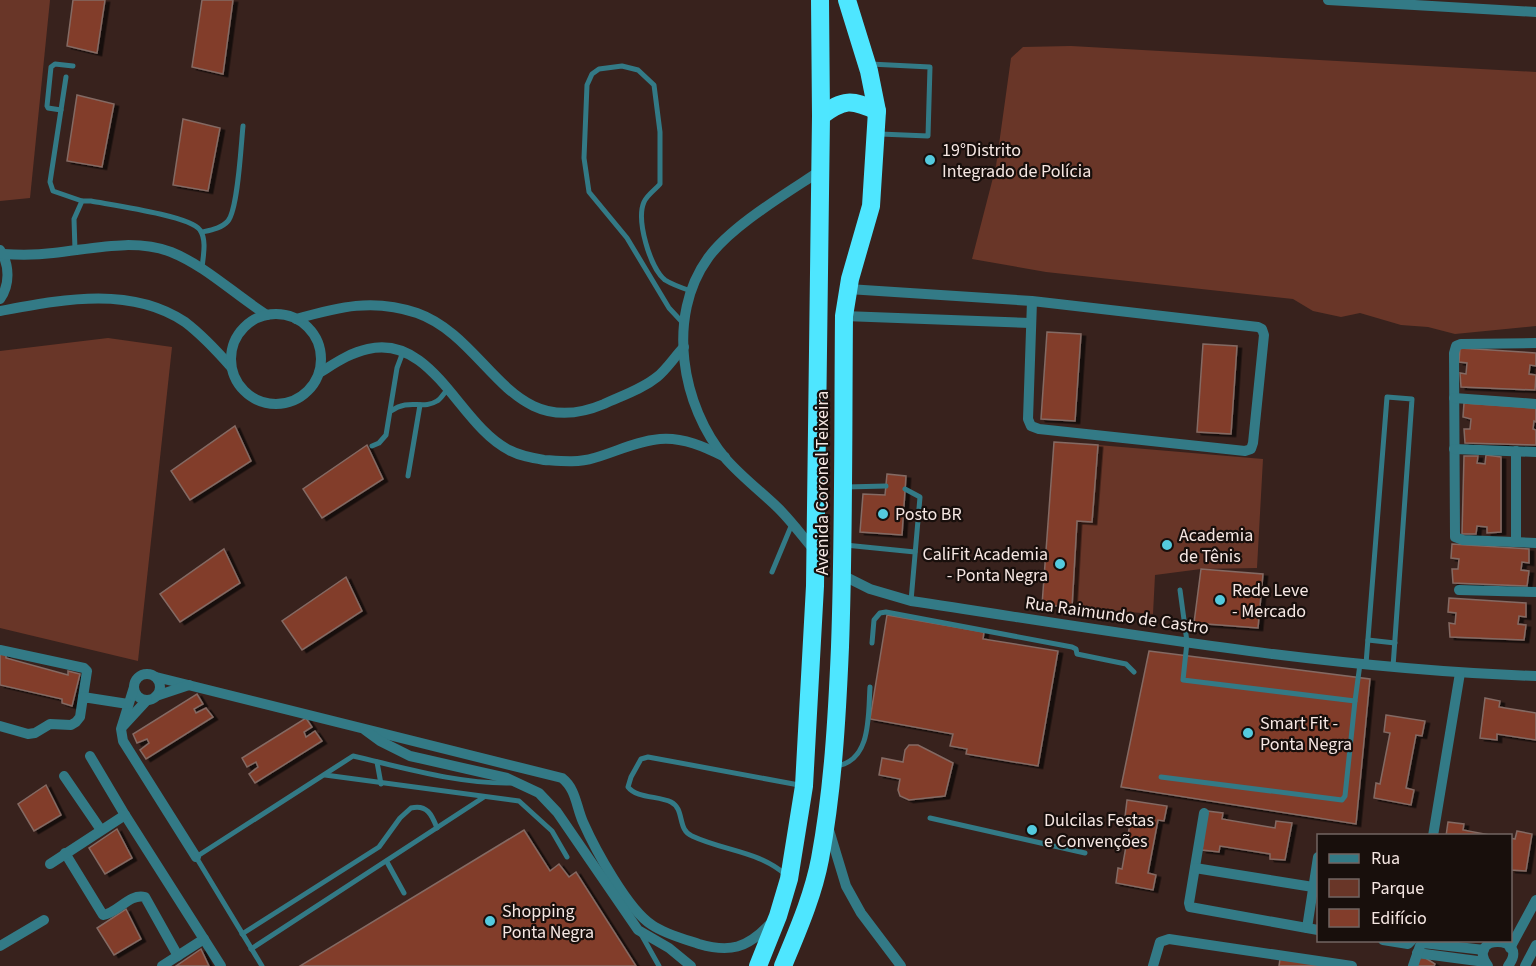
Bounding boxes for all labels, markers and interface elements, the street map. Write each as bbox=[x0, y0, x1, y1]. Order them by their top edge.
place label: 19°Distrito Integrado de Polícia bbox=[942, 138, 1091, 184]
marker: 19°Distrito Integrado de Polícia bbox=[923, 153, 937, 167]
street label: Avenida Coronel Teixeira bbox=[810, 391, 835, 575]
place label: Posto BR bbox=[895, 502, 962, 527]
marker: Posto BR bbox=[876, 507, 890, 521]
place label: Academia de Tênis bbox=[1179, 523, 1253, 569]
marker: Academia de Tênis bbox=[1160, 538, 1174, 552]
place label: CaliFit Academia - Ponta Negra bbox=[922, 542, 1048, 588]
marker: CaliFit Academia - Ponta Negra bbox=[1053, 557, 1067, 571]
place label: Rede Leve - Mercado bbox=[1232, 578, 1308, 624]
street label: Rua Raimundo de Castro bbox=[1023, 590, 1210, 641]
marker: Rede Leve - Mercado bbox=[1213, 593, 1227, 607]
place label: Smart Fit - Ponta Negra bbox=[1260, 711, 1352, 757]
marker: Smart Fit - Ponta Negra bbox=[1241, 726, 1255, 740]
place label: Dulcilas Festas e Convenções bbox=[1044, 808, 1154, 854]
marker: Dulcilas Festas e Convenções bbox=[1025, 823, 1039, 837]
legend bbox=[1317, 834, 1512, 942]
text: Rua bbox=[1371, 846, 1400, 871]
text: Parque bbox=[1371, 876, 1424, 901]
place label: Shopping Ponta Negra bbox=[502, 899, 594, 945]
text: Edifício bbox=[1371, 906, 1427, 931]
marker: Shopping Ponta Negra bbox=[483, 914, 497, 928]

